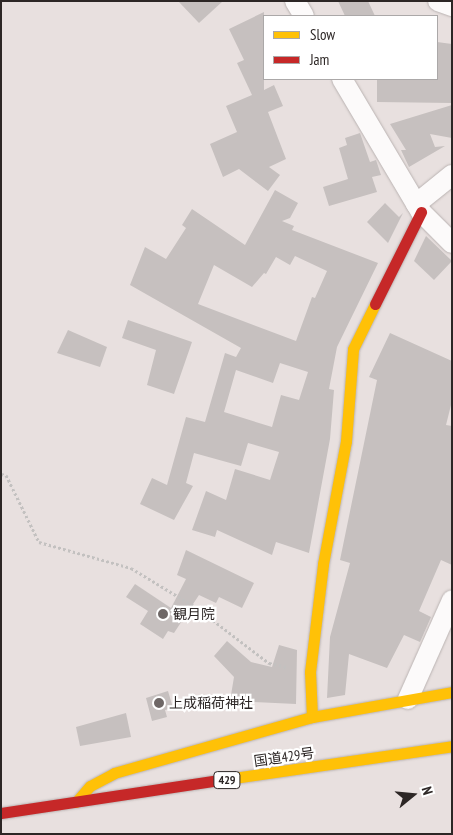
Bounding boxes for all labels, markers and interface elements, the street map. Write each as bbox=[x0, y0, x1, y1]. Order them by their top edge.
legend bbox=[263, 15, 438, 80]
text: Slow bbox=[310, 25, 335, 44]
text: Jam bbox=[310, 50, 329, 69]
place label: 観月院 bbox=[173, 606, 215, 622]
marker: 観月院 bbox=[157, 608, 169, 620]
place label: 上成稲荷神社 bbox=[169, 695, 253, 711]
marker: 上成稲荷神社 bbox=[153, 697, 165, 709]
street label: 国道429号 bbox=[253, 744, 315, 770]
road number: 429 bbox=[213, 770, 241, 790]
north arrow bbox=[388, 770, 438, 820]
text: N bbox=[418, 784, 437, 797]

